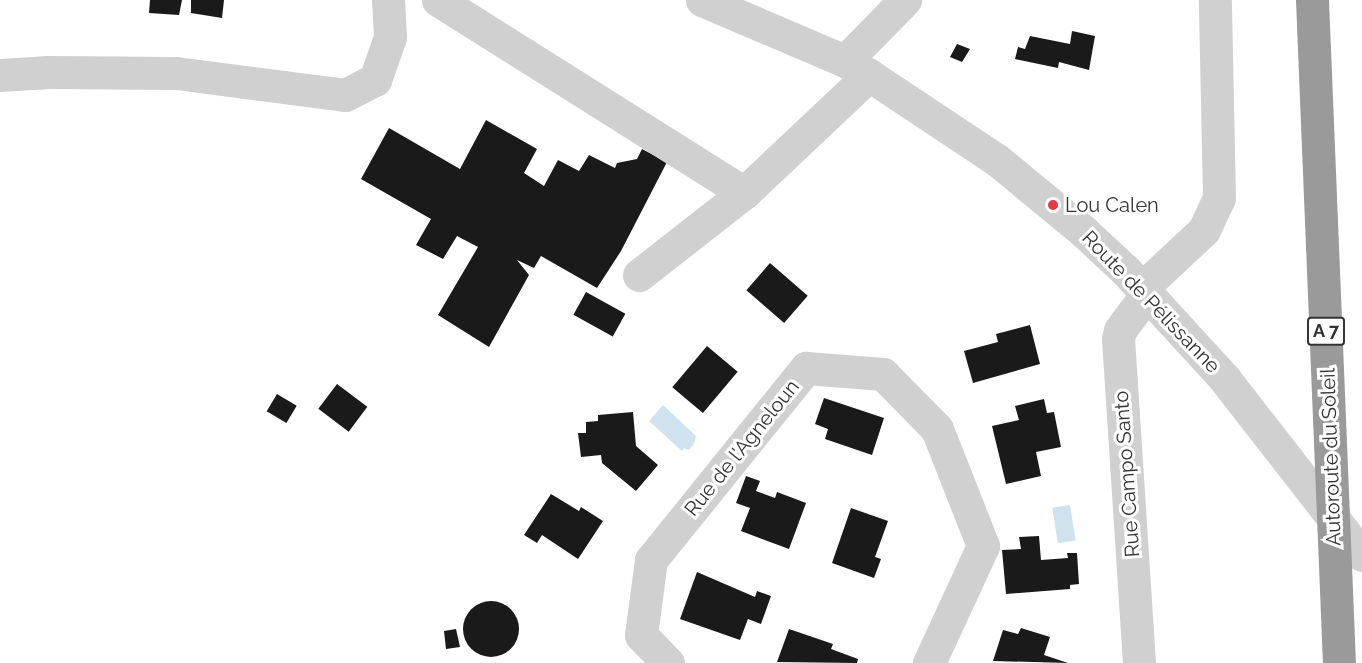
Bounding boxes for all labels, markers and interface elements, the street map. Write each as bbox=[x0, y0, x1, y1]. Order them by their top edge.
place label: Lou Calen bbox=[1065, 193, 1159, 217]
marker: Lou Calen bbox=[1046, 198, 1060, 212]
street label: Route de Pélissanne bbox=[1077, 226, 1225, 378]
road number: A 7 bbox=[1306, 316, 1346, 346]
street label: Autoroute du Soleil bbox=[1316, 368, 1346, 546]
street label: Rue de l'Agneloun bbox=[680, 375, 804, 521]
street label: Rue Campo Santo bbox=[1109, 390, 1145, 558]

